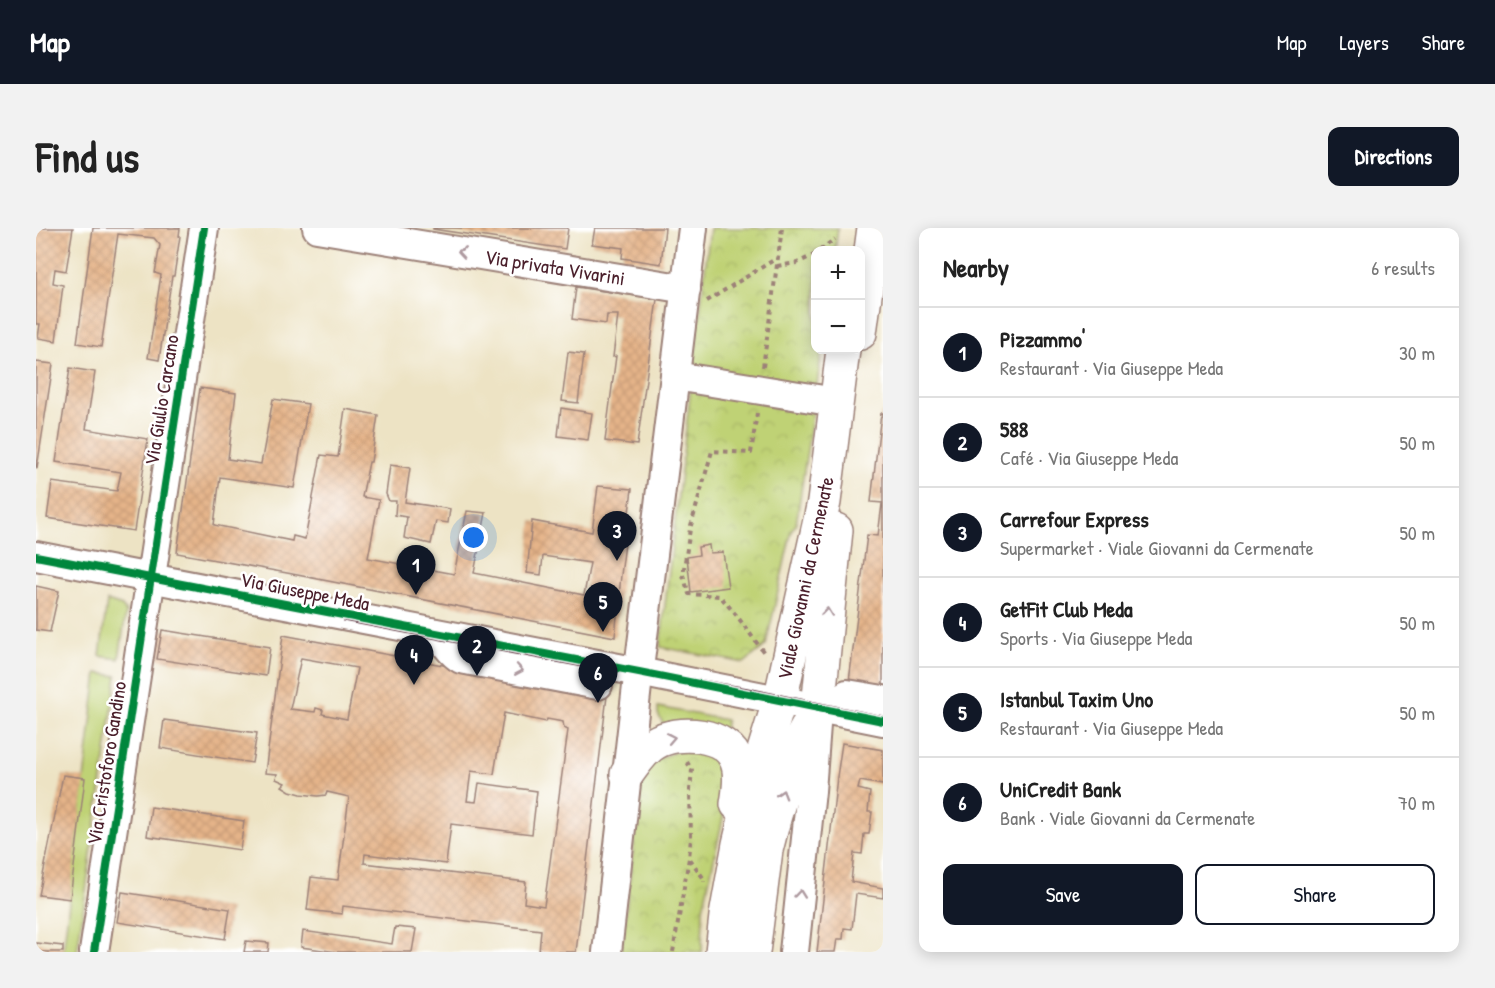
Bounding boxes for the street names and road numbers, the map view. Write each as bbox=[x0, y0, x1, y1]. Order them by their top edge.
street label: Via privata Vivarini bbox=[483, 243, 627, 291]
street label: Via Giulio Carcano bbox=[137, 333, 185, 467]
street label: Viale Giovanni da Cermenate bbox=[770, 474, 840, 682]
street label: Via Giuseppe Meda bbox=[238, 565, 372, 617]
street label: Via Cristoforo Gandino bbox=[80, 679, 132, 847]

